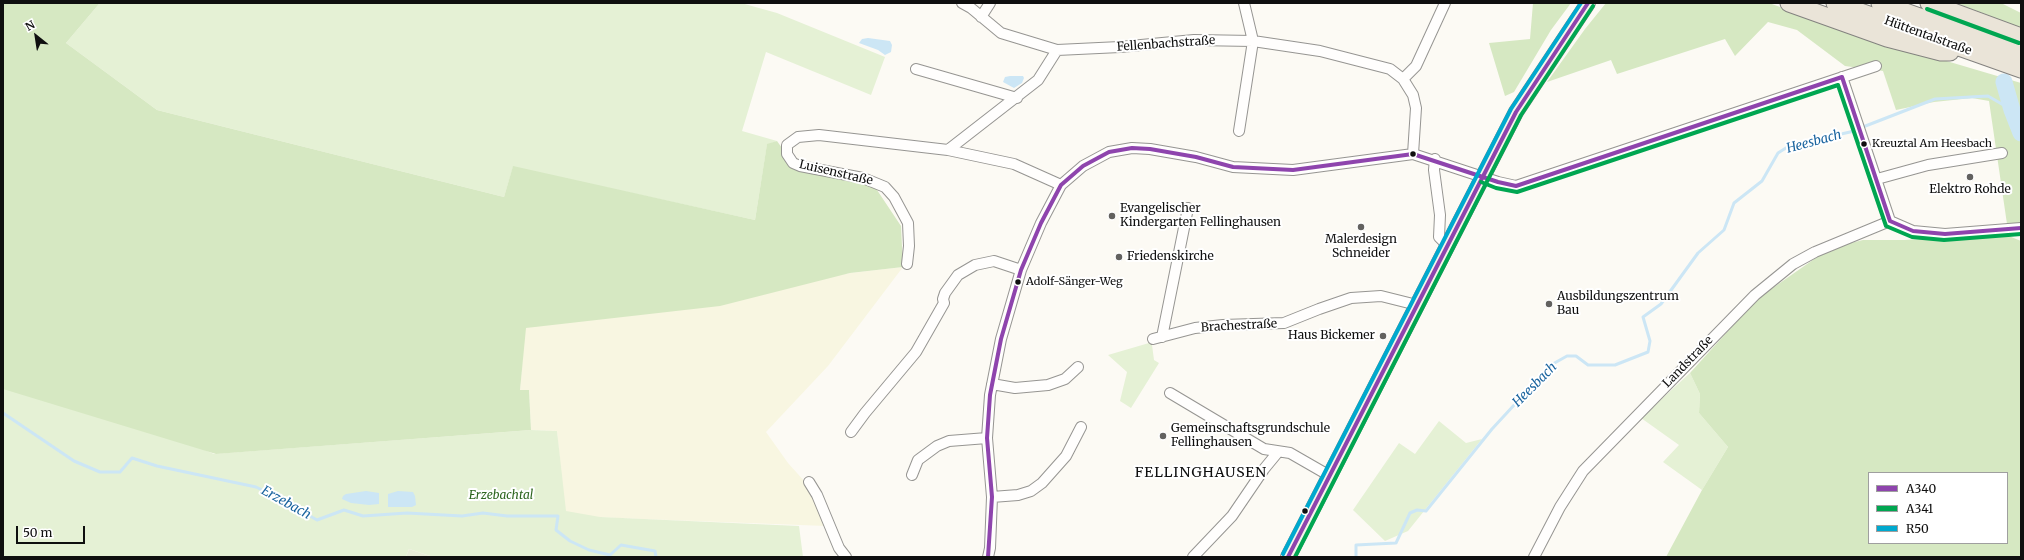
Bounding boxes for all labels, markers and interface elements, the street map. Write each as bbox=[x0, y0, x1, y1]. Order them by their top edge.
street label: Hüttentalstraße bbox=[1883, 14, 1973, 58]
north arrow bbox=[16, 16, 56, 56]
text: N bbox=[23, 17, 37, 34]
street label: Fellenbachstraße bbox=[1116, 33, 1216, 55]
water label: Heesbach bbox=[1785, 127, 1843, 157]
place label: Kreuztal Am Heesbach bbox=[1872, 137, 1992, 151]
marker: Kreuztal Am Heesbach bbox=[1859, 139, 1869, 149]
unlabelled marker bbox=[1408, 149, 1418, 159]
street label: Luisenstraße bbox=[798, 158, 874, 188]
marker: Elektro Rohde bbox=[1965, 172, 1975, 182]
place label: Elektro Rohde bbox=[1929, 183, 2011, 197]
place label: Evangelischer Kindergarten Fellinghausen bbox=[1120, 202, 1281, 230]
marker: Evangelischer Kindergarten Fellinghausen bbox=[1107, 211, 1117, 221]
marker: Malerdesign Schneider bbox=[1356, 222, 1366, 232]
place label: Malerdesign Schneider bbox=[1325, 233, 1397, 261]
place label: Friedenskirche bbox=[1127, 250, 1214, 264]
marker: Friedenskirche bbox=[1114, 252, 1124, 262]
place label: Adolf-Sänger-Weg bbox=[1026, 275, 1123, 289]
marker: Adolf-Sänger-Weg bbox=[1013, 277, 1023, 287]
place label: Ausbildungszentrum Bau bbox=[1557, 290, 1679, 318]
marker: Ausbildungszentrum Bau bbox=[1544, 299, 1554, 309]
street label: Brachestraße bbox=[1200, 317, 1278, 335]
place label: Haus Bickemer bbox=[1288, 329, 1375, 343]
marker: Haus Bickemer bbox=[1378, 331, 1388, 341]
street label: Landstraße bbox=[1660, 333, 1716, 391]
water label: Heesbach bbox=[1510, 360, 1560, 410]
place label: Gemeinschaftsgrundschule Fellinghausen bbox=[1171, 422, 1330, 450]
marker: Gemeinschaftsgrundschule Fellinghausen bbox=[1158, 431, 1168, 441]
district label: FELLINGHAUSEN bbox=[1135, 465, 1267, 481]
legend bbox=[1868, 472, 2008, 544]
text: A340 bbox=[1906, 481, 1936, 496]
water label: Erzebach bbox=[258, 483, 314, 523]
park label: Erzebachtal bbox=[469, 489, 533, 503]
text: A341 bbox=[1906, 501, 1933, 516]
unlabelled marker bbox=[1300, 506, 1310, 516]
scale bar bbox=[18, 518, 87, 544]
text: R50 bbox=[1906, 521, 1929, 536]
text: 50 m bbox=[23, 525, 52, 540]

